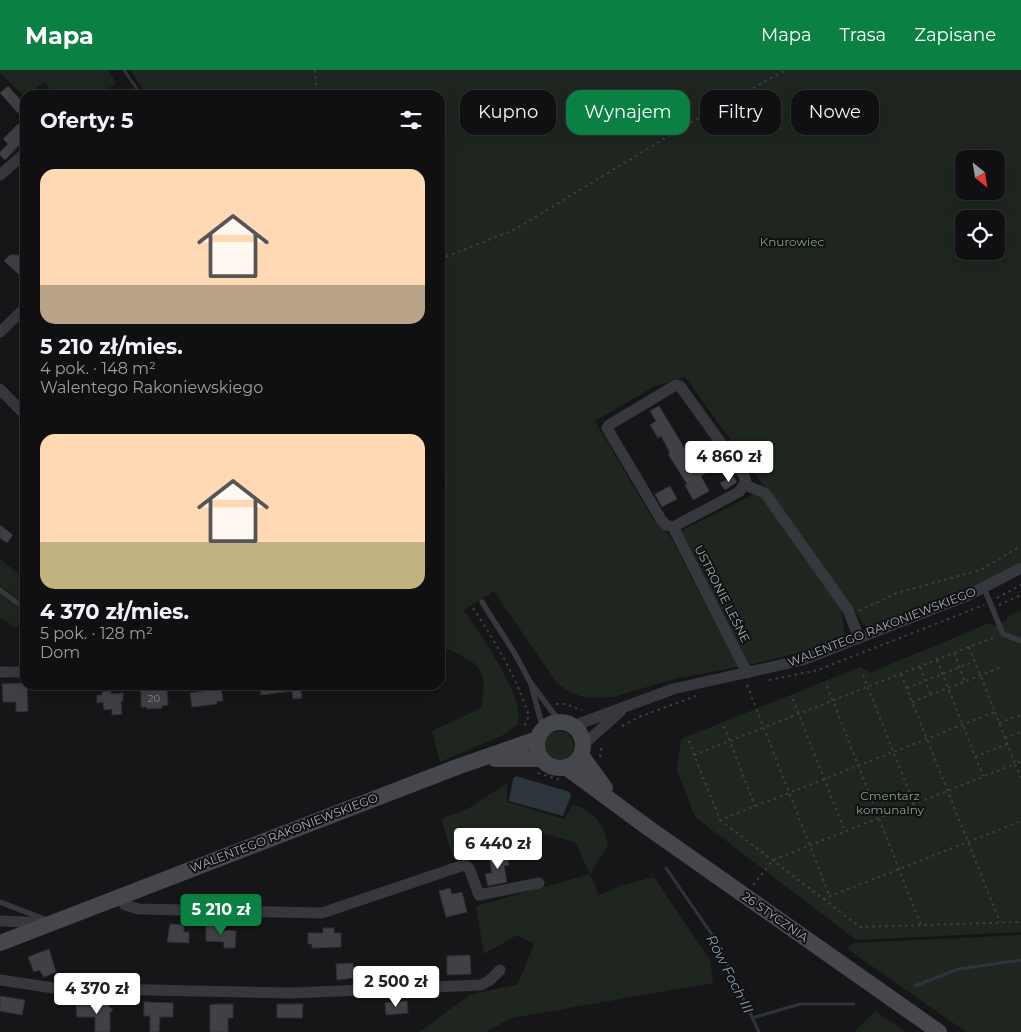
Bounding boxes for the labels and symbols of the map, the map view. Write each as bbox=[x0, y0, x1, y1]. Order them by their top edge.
north arrow bbox=[955, 150, 1005, 200]
park label: Knurowiec bbox=[760, 234, 824, 249]
pin: 4 860 zł bbox=[677, 440, 781, 483]
street label: USTRONIE LEŚNE bbox=[691, 543, 753, 645]
street label: WALENTEGO RAKONIEWSKIEGO bbox=[786, 584, 978, 669]
house number: 20 bbox=[148, 692, 161, 705]
park label: Cmentarz komunalny bbox=[856, 788, 925, 817]
street label: WALENTEGO RAKONIEWSKIEGO bbox=[188, 790, 380, 875]
pin: 6 440 zł bbox=[446, 828, 550, 870]
street label: 26 STYCZNIA bbox=[739, 888, 811, 945]
pin: 5 210 zł bbox=[169, 894, 273, 936]
water label: Rów Foch III bbox=[703, 932, 757, 1016]
pin: 2 500 zł bbox=[344, 966, 448, 1008]
pin: 4 370 zł bbox=[45, 972, 149, 1015]

